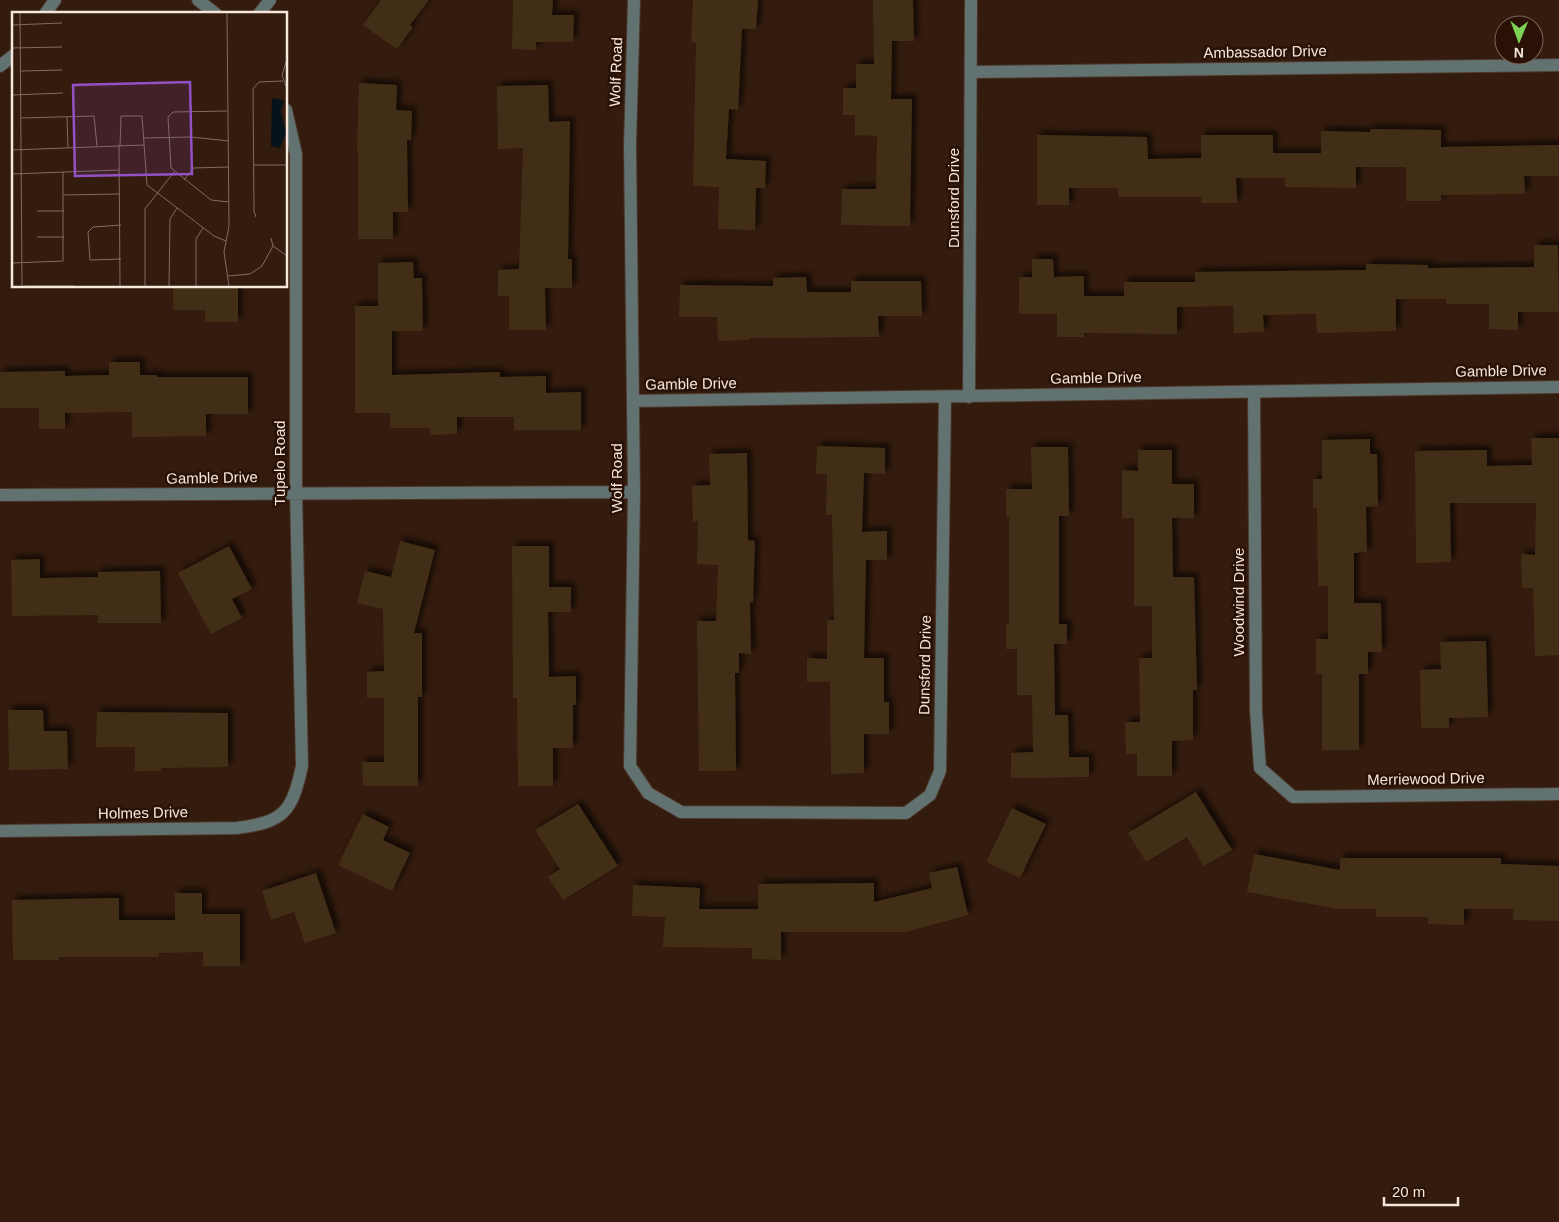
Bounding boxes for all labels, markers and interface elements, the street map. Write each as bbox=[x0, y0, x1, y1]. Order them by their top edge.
inset map bbox=[12, 12, 288, 288]
north arrow bbox=[1494, 15, 1544, 65]
street label: Wolf Road bbox=[606, 37, 625, 107]
street label: Ambassador Drive bbox=[1203, 42, 1327, 61]
text: N bbox=[1514, 45, 1524, 61]
street label: Dunsford Drive bbox=[945, 148, 962, 248]
street label: Gamble Drive bbox=[1455, 361, 1547, 380]
street label: Gamble Drive bbox=[1050, 368, 1142, 387]
street label: Gamble Drive bbox=[645, 374, 737, 393]
street label: Tupelo Road bbox=[271, 420, 288, 506]
street label: Wolf Road bbox=[608, 443, 625, 513]
street label: Gamble Drive bbox=[166, 468, 258, 487]
street label: Woodwind Drive bbox=[1230, 548, 1247, 656]
street label: Dunsford Drive bbox=[915, 615, 934, 715]
street label: Merriewood Drive bbox=[1367, 769, 1485, 788]
street label: Holmes Drive bbox=[98, 803, 188, 822]
scale bar bbox=[1384, 1174, 1458, 1206]
text: 20 m bbox=[1392, 1183, 1425, 1200]

